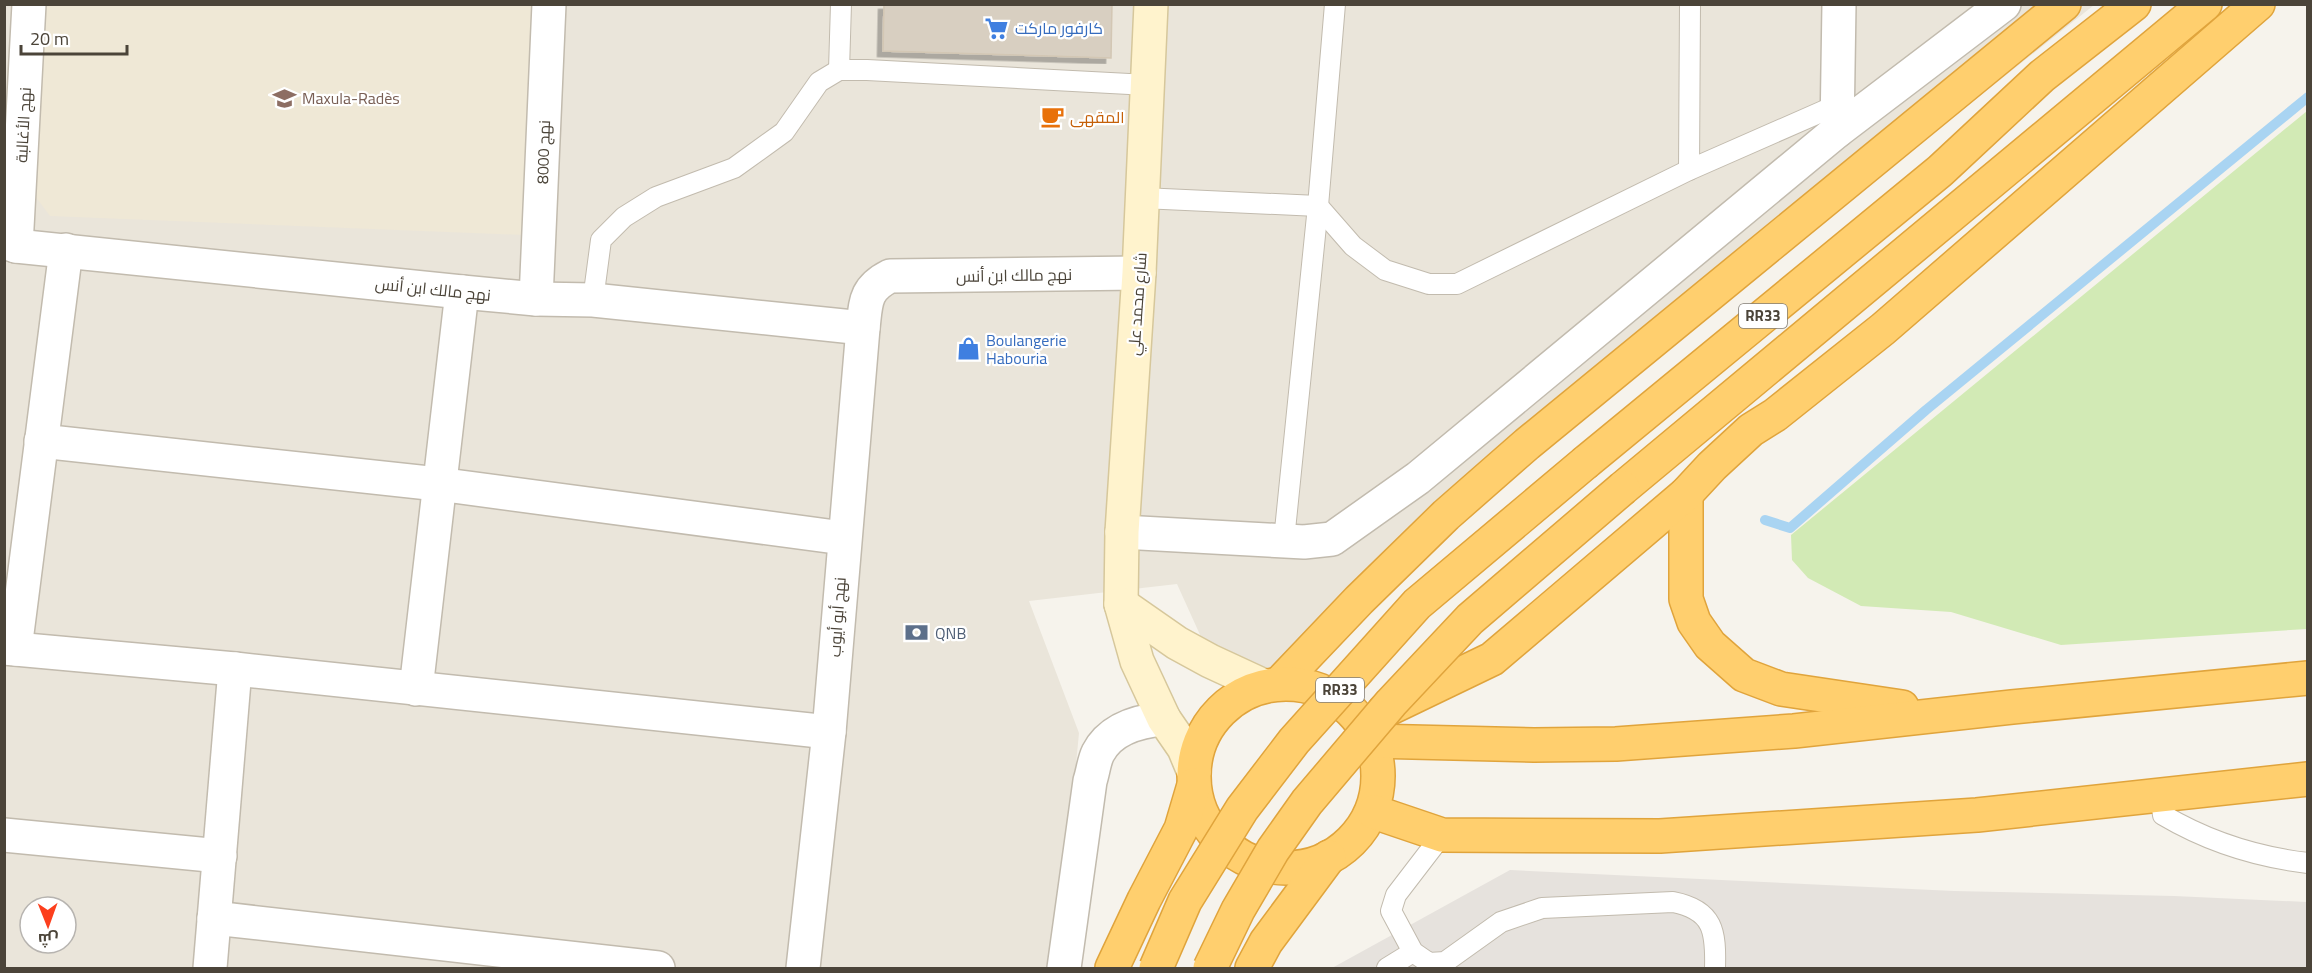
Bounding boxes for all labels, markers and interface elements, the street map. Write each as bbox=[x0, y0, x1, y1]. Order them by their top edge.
supermarket icon: كارفور ماركت bbox=[984, 15, 1010, 41]
place label: كارفور ماركت bbox=[1015, 16, 1103, 40]
scale bar bbox=[21, 18, 128, 56]
text: 20 m bbox=[30, 25, 69, 52]
school or university icon: Maxula-Radès bbox=[271, 85, 297, 111]
place label: Maxula-Radès bbox=[302, 86, 400, 110]
street label: نهج الأغالبة bbox=[9, 87, 37, 163]
cafe icon: المقهى bbox=[1039, 104, 1065, 130]
place label: المقهى bbox=[1070, 105, 1124, 129]
street label: نهج 8000 bbox=[530, 119, 556, 185]
street label: شارع محمد علي bbox=[1121, 251, 1155, 357]
street label: نهج مالك ابن أنس bbox=[956, 262, 1072, 288]
street label: نهج مالك ابن أنس bbox=[374, 271, 492, 307]
road number: RR33 bbox=[1739, 304, 1787, 328]
place label: Boulangerie Habouria bbox=[986, 328, 1067, 370]
shop icon: Boulangerie Habouria bbox=[955, 336, 981, 362]
street label: نهج أبو أيوب bbox=[822, 576, 852, 658]
bank icon: QNB bbox=[904, 620, 930, 646]
place label: QNB bbox=[935, 621, 966, 645]
road number: RR33 bbox=[1316, 678, 1364, 702]
north arrow bbox=[18, 895, 78, 955]
text: ش bbox=[38, 928, 59, 952]

